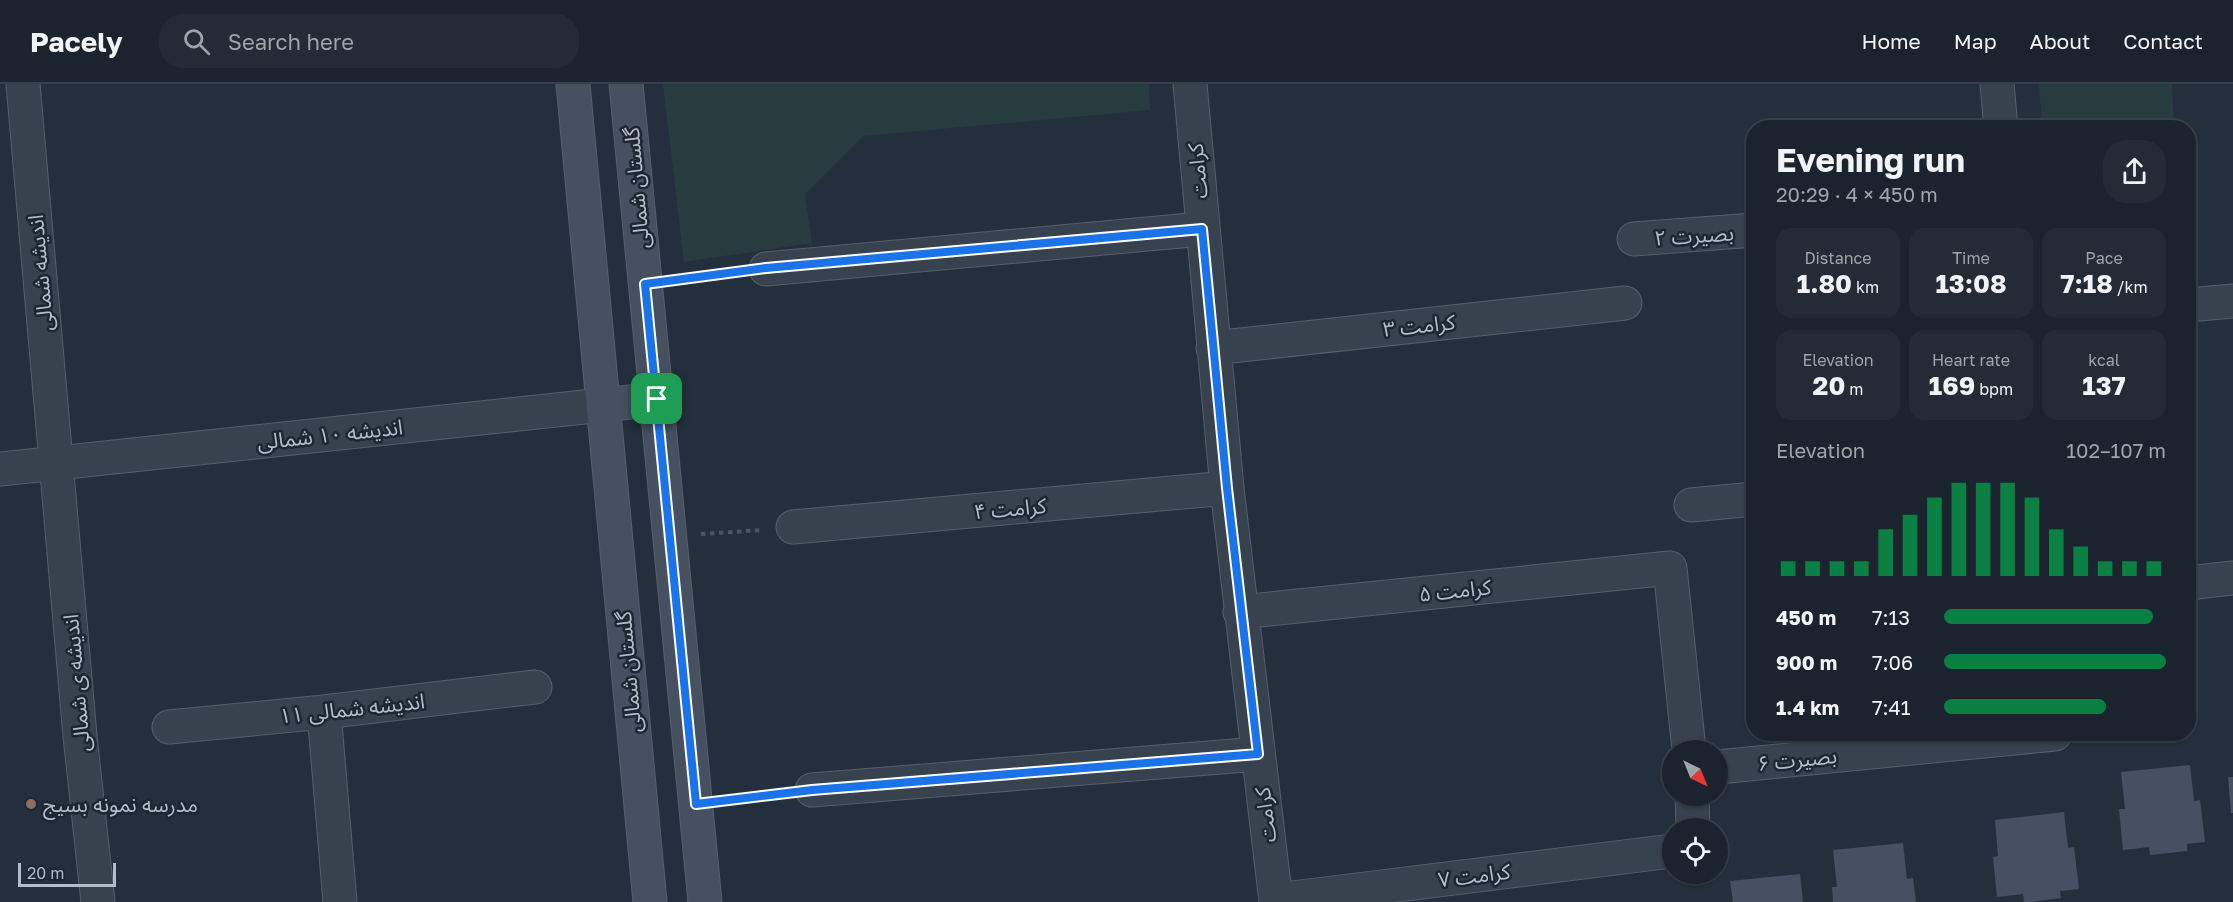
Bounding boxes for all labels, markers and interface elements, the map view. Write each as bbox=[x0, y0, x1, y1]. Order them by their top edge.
search box bbox=[159, 14, 579, 68]
text: Pacely bbox=[30, 25, 123, 58]
icon: search bbox=[180, 25, 213, 58]
text: Search here bbox=[228, 28, 354, 55]
text: Home bbox=[1861, 28, 1921, 54]
text: Map bbox=[1954, 28, 1997, 54]
text: About bbox=[2030, 28, 2090, 54]
text: Contact bbox=[2123, 28, 2203, 54]
street label: گلستان شمالی bbox=[618, 126, 654, 250]
text: Evening run bbox=[1776, 140, 1965, 179]
button: share bbox=[2103, 140, 2166, 203]
street label: کرامت bbox=[1182, 142, 1212, 200]
text: 20:29 · 4 × 450 m bbox=[1776, 182, 1938, 206]
street label: اندیشه شمالی bbox=[22, 214, 58, 332]
street label: بصیرت ۲ bbox=[1653, 219, 1735, 251]
text: Distance bbox=[1804, 248, 1872, 268]
text: Time bbox=[1952, 248, 1990, 268]
text: Pace bbox=[2085, 248, 2123, 268]
text: 1.80 bbox=[1797, 268, 1852, 299]
text: 13:08 bbox=[1935, 268, 2007, 299]
text: 7:18 bbox=[2060, 268, 2113, 299]
text: km bbox=[1852, 277, 1879, 297]
text: /km bbox=[2113, 277, 2148, 297]
street label: کرامت ۳ bbox=[1381, 308, 1457, 342]
text: Elevation bbox=[1802, 350, 1874, 370]
text: Heart rate bbox=[1932, 350, 2010, 370]
text: kcal bbox=[2088, 350, 2120, 370]
text: 20 bbox=[1813, 370, 1845, 401]
text: 169 bbox=[1929, 370, 1975, 401]
text: 137 bbox=[2082, 370, 2126, 401]
pin bbox=[631, 373, 682, 424]
text: m bbox=[1845, 379, 1863, 399]
text: bpm bbox=[1975, 379, 2013, 399]
icon: arrive bbox=[640, 382, 673, 415]
street label: اندیشه ۱۰ شمالی bbox=[256, 413, 404, 455]
text: Elevation bbox=[1776, 438, 1865, 462]
text: 102–107 m bbox=[2066, 438, 2166, 462]
street label: کرامت ۴ bbox=[973, 492, 1048, 524]
street label: کرامت ۵ bbox=[1417, 573, 1493, 607]
text: 450 m bbox=[1776, 605, 1836, 629]
text: 7:13 bbox=[1872, 605, 1910, 629]
street label: گلستان شمالی bbox=[610, 610, 646, 734]
street label: اندیشه ی شمالی bbox=[57, 613, 95, 753]
text: 900 m bbox=[1776, 650, 1837, 674]
text: 7:06 bbox=[1872, 650, 1913, 674]
street label: اندیشه شمالی ۱۱ bbox=[278, 687, 426, 729]
text: 1.4 km bbox=[1776, 695, 1839, 719]
text: 7:41 bbox=[1872, 695, 1911, 719]
north arrow bbox=[1662, 740, 1728, 806]
map controls bbox=[1662, 740, 1728, 884]
street label: بصیرت ۶ bbox=[1756, 742, 1838, 776]
street label: کرامت bbox=[1249, 786, 1281, 844]
place label: مدرسه نمونه بسیج bbox=[43, 791, 198, 820]
marker: مدرسه نمونه بسیج bbox=[24, 797, 38, 811]
button: locate bbox=[1662, 818, 1728, 884]
street label: کرامت ۷ bbox=[1436, 858, 1512, 892]
scale bar bbox=[18, 860, 116, 888]
text: 20 m bbox=[27, 863, 64, 883]

